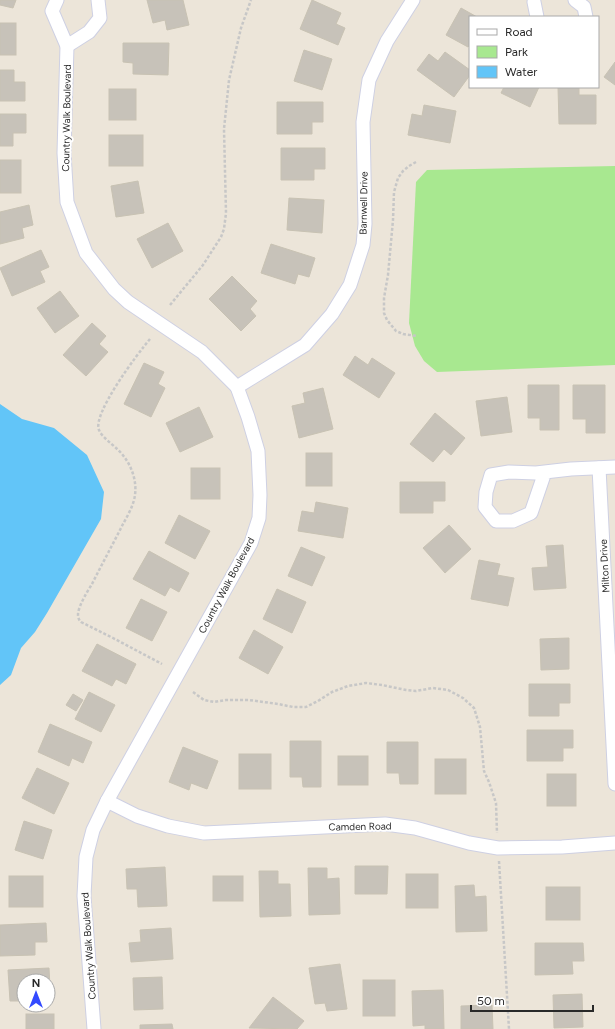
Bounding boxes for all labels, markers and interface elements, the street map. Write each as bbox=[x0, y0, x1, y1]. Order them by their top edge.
legend bbox=[469, 16, 599, 88]
text: Road bbox=[505, 25, 533, 39]
text: Park bbox=[505, 45, 528, 59]
street label: Country Walk Boulevard bbox=[59, 64, 74, 172]
text: Water bbox=[505, 65, 537, 79]
street label: Barnwell Drive bbox=[356, 171, 371, 235]
street label: Country Walk Boulevard bbox=[196, 535, 257, 636]
street label: Milton Drive bbox=[597, 538, 612, 593]
street label: Camden Road bbox=[328, 819, 392, 834]
street label: Country Walk Boulevard bbox=[78, 892, 99, 1000]
north arrow bbox=[16, 973, 56, 1013]
text: N bbox=[32, 977, 40, 990]
scale bar bbox=[471, 987, 593, 1013]
text: 50 m bbox=[477, 994, 505, 1008]

